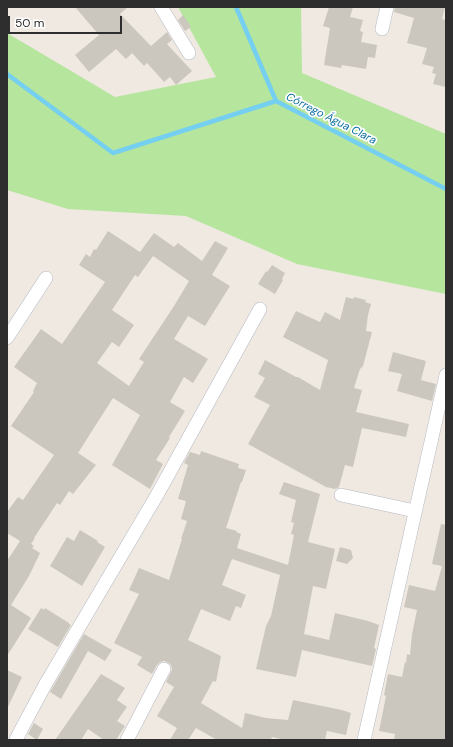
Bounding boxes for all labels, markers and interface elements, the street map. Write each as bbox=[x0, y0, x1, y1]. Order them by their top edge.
scale bar bbox=[10, 8, 124, 34]
text: 50 m bbox=[15, 15, 44, 31]
water label: Córrego Água Clara bbox=[284, 90, 378, 148]

